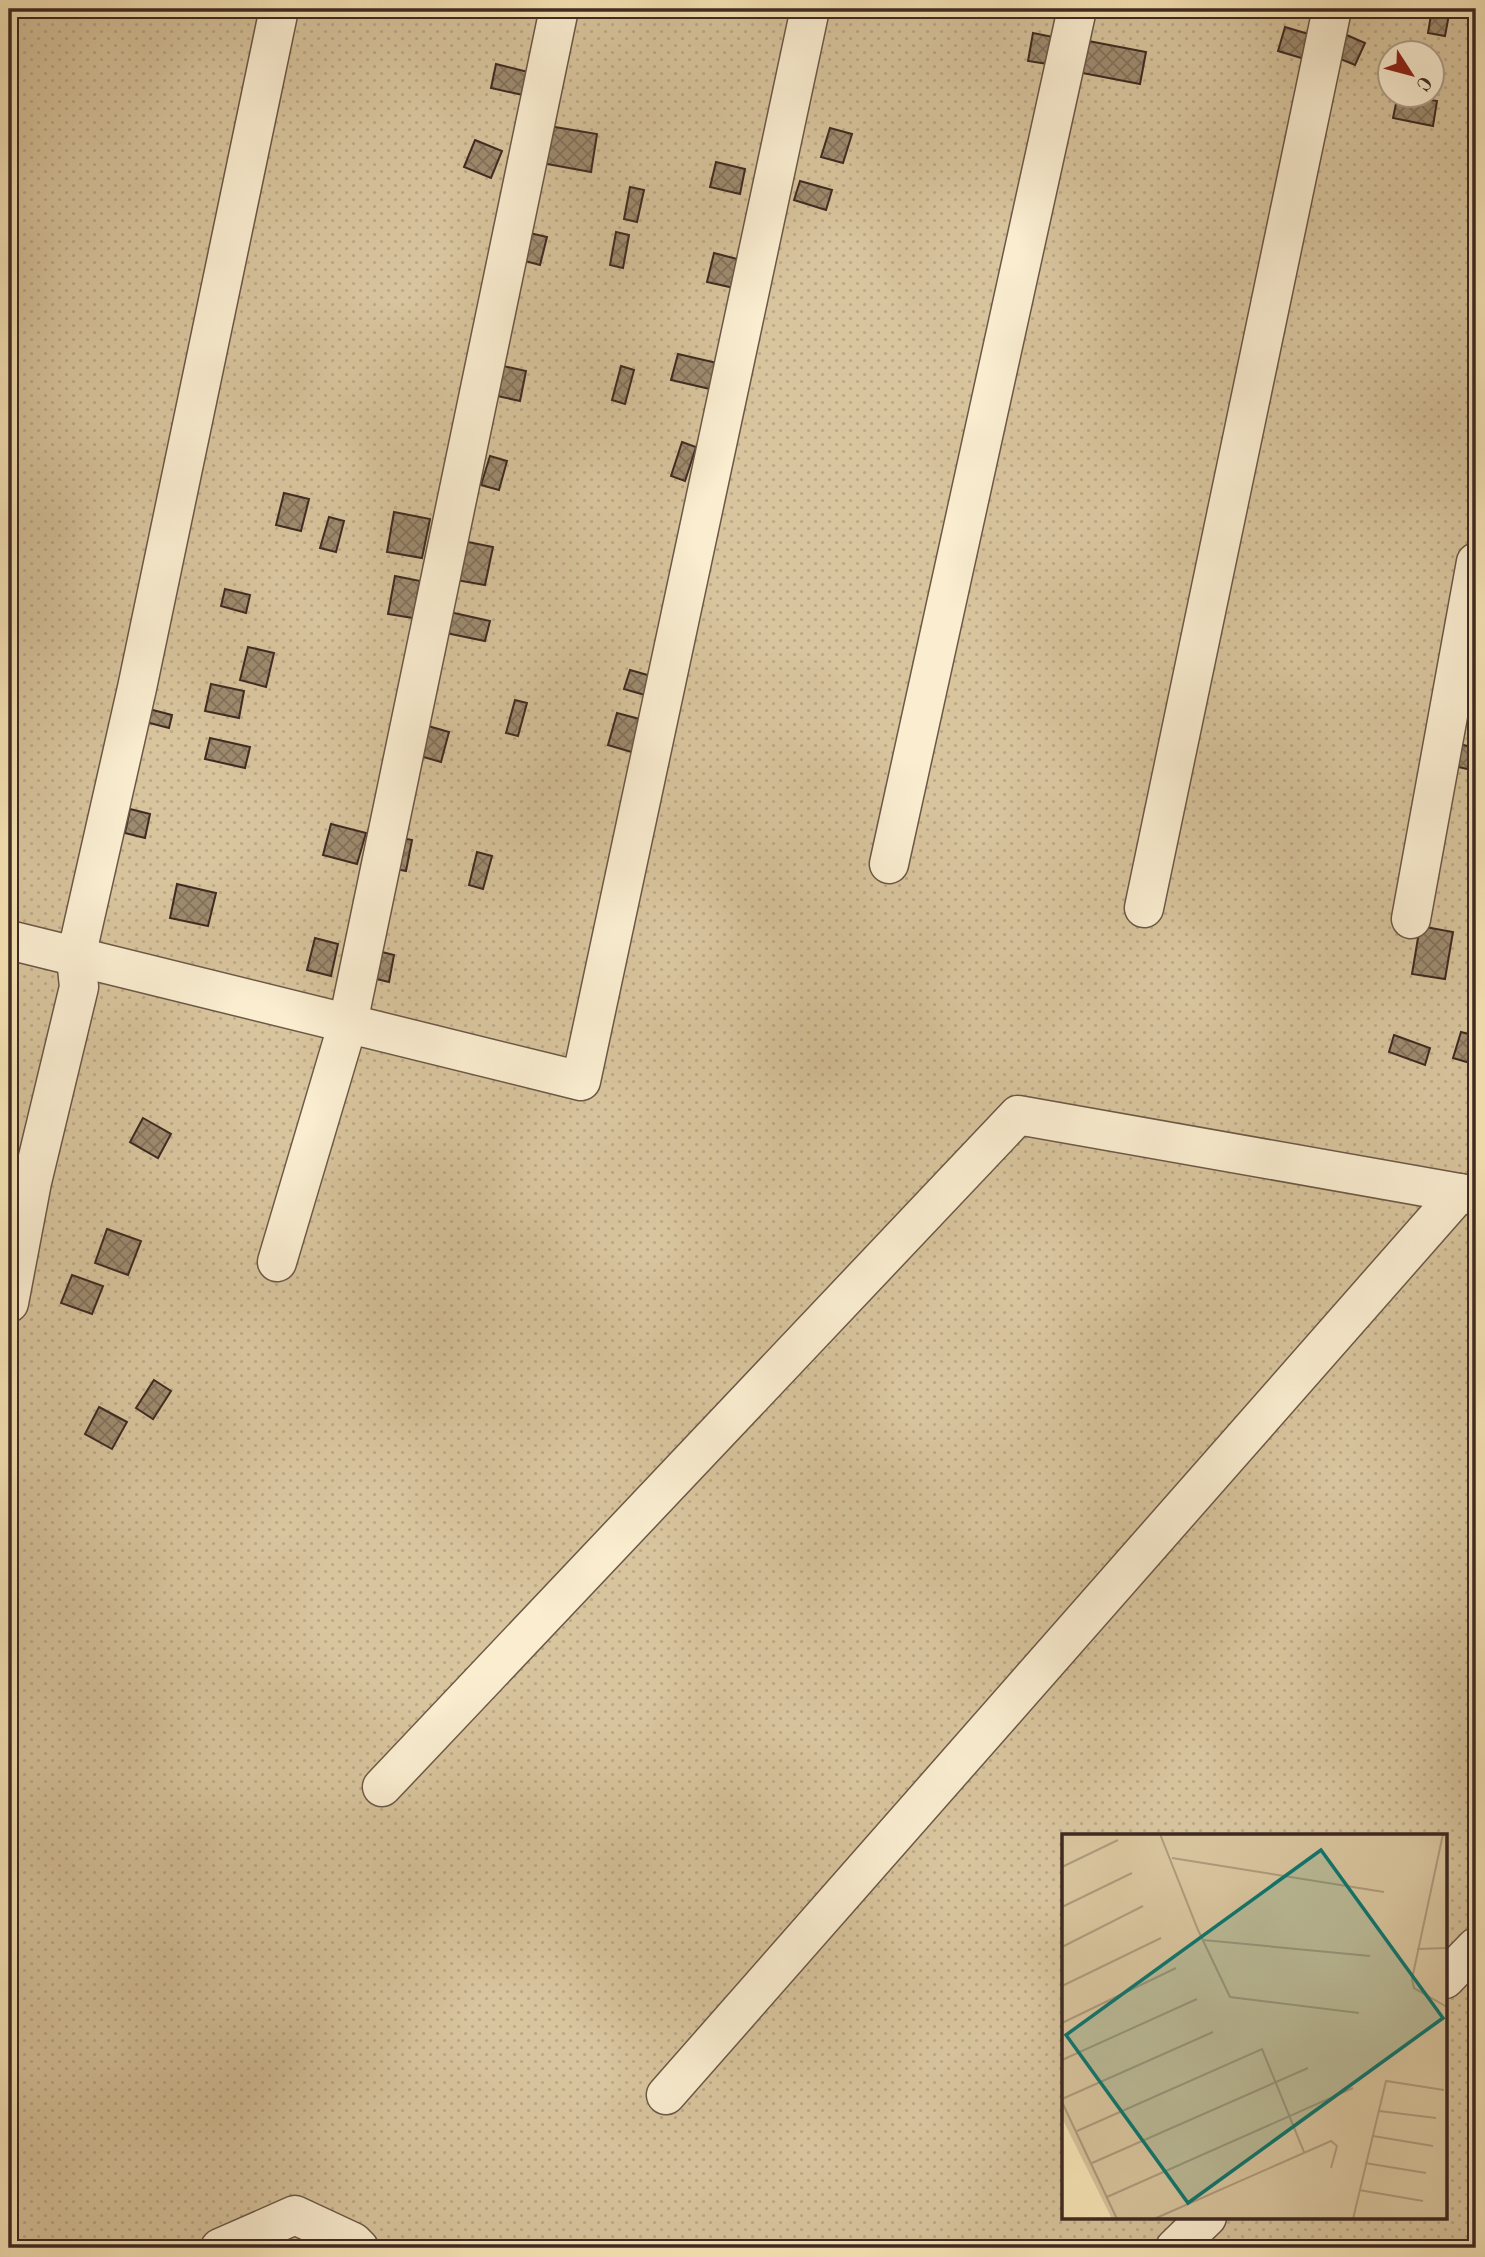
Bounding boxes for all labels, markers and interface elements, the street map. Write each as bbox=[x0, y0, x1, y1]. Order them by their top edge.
north arrow bbox=[1376, 38, 1446, 108]
text: С bbox=[1411, 72, 1434, 93]
inset map bbox=[1062, 1834, 1446, 2218]

